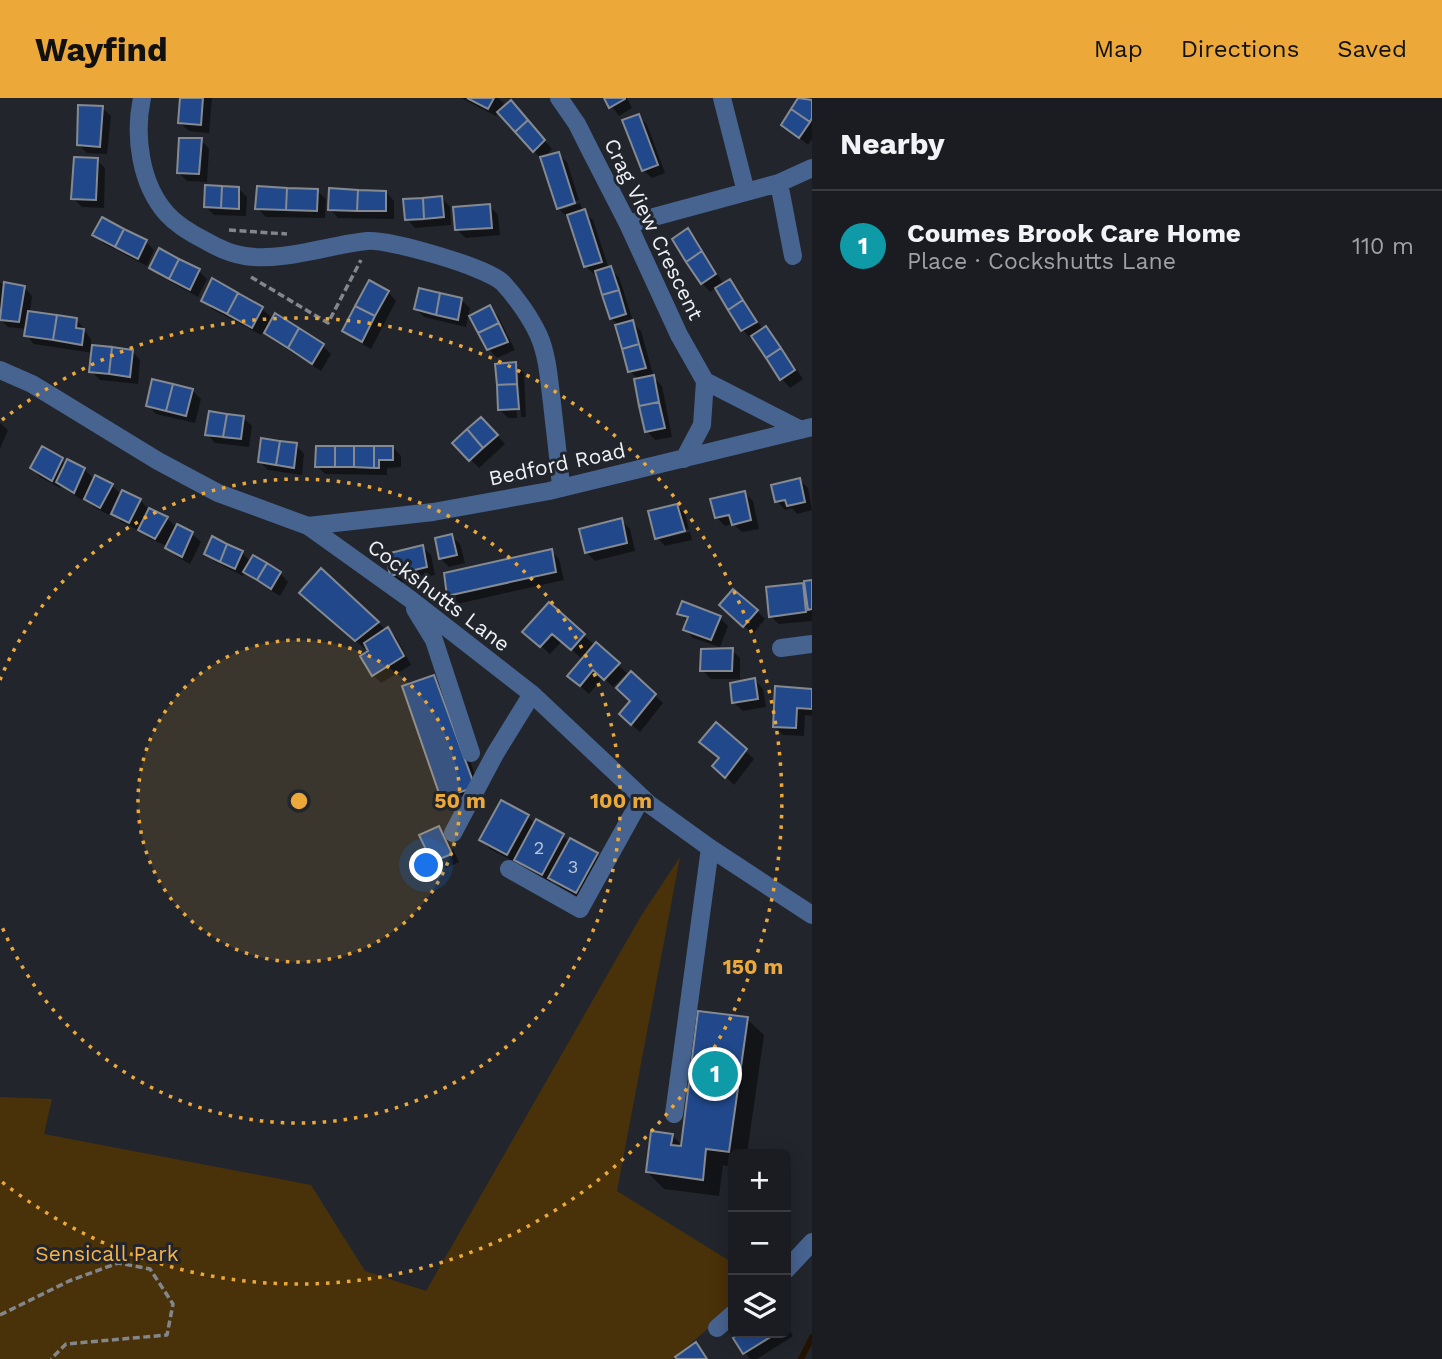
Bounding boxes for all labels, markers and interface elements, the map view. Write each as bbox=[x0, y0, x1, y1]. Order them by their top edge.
text: Wayfind bbox=[35, 30, 168, 69]
text: Map bbox=[1094, 35, 1143, 63]
text: Directions bbox=[1181, 35, 1299, 63]
text: Saved bbox=[1337, 35, 1407, 63]
text: Nearby bbox=[840, 126, 945, 161]
street label: Crag View Crescent bbox=[599, 134, 709, 324]
text: Coumes Brook Care Home bbox=[907, 218, 1241, 248]
text: 1 bbox=[858, 233, 868, 260]
text: 110 m bbox=[1352, 233, 1414, 260]
text: Place · Cockshutts Lane bbox=[907, 248, 1176, 275]
street label: Bedford Road bbox=[486, 437, 628, 491]
street label: Cockshutts Lane bbox=[363, 533, 515, 657]
text: 50 m bbox=[434, 788, 486, 813]
text: 100 m bbox=[590, 788, 652, 813]
centre of rings bbox=[287, 789, 311, 813]
house number: 2 bbox=[534, 837, 544, 858]
your location bbox=[409, 848, 443, 882]
house number: 3 bbox=[568, 856, 578, 877]
text: 150 m bbox=[723, 954, 783, 979]
pin: 1 bbox=[692, 1048, 738, 1100]
map controls bbox=[728, 1149, 791, 1338]
button: + bbox=[728, 1149, 791, 1212]
button: − bbox=[728, 1212, 791, 1275]
park label: Sensicall Park bbox=[35, 1241, 179, 1266]
button: layers bbox=[728, 1275, 791, 1338]

